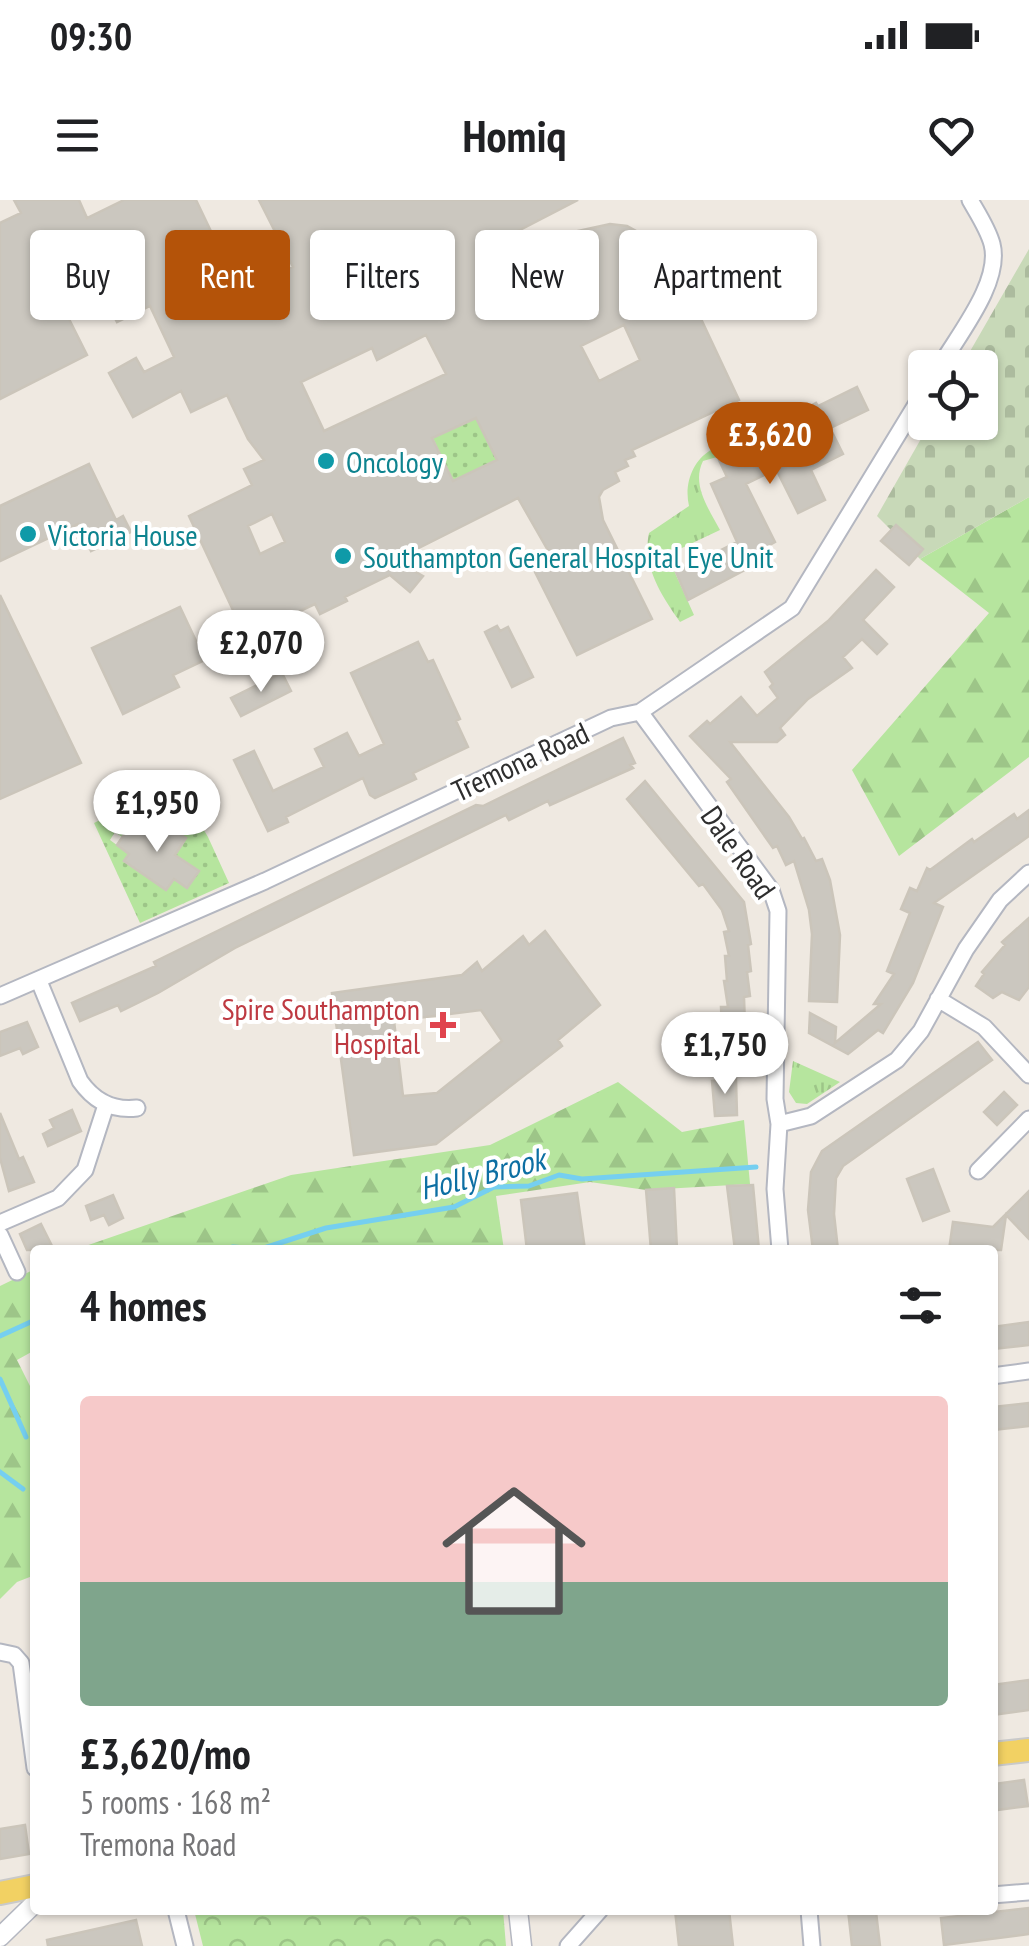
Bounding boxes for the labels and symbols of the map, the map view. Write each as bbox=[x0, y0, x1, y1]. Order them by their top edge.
pin: £3,620 bbox=[689, 402, 851, 487]
place label: Oncology bbox=[346, 442, 444, 481]
marker: Oncology bbox=[315, 450, 337, 472]
place label: Victoria House bbox=[47, 515, 198, 554]
marker: Victoria House bbox=[17, 523, 39, 545]
place label: Southampton General Hospital Eye Unit bbox=[363, 537, 774, 576]
marker: Southampton General Hospital Eye Unit bbox=[332, 545, 354, 567]
pin: £2,070 bbox=[180, 610, 342, 695]
street label: Tremona Road bbox=[445, 712, 595, 810]
pin: £1,950 bbox=[76, 770, 238, 855]
street label: Dale Road bbox=[693, 798, 785, 906]
place label: Spire Southampton Hospital bbox=[222, 989, 420, 1062]
marker: Spire Southampton Hospital bbox=[430, 1012, 456, 1038]
pin: £1,750 bbox=[644, 1012, 806, 1097]
water label: Holly Brook bbox=[415, 1136, 552, 1209]

